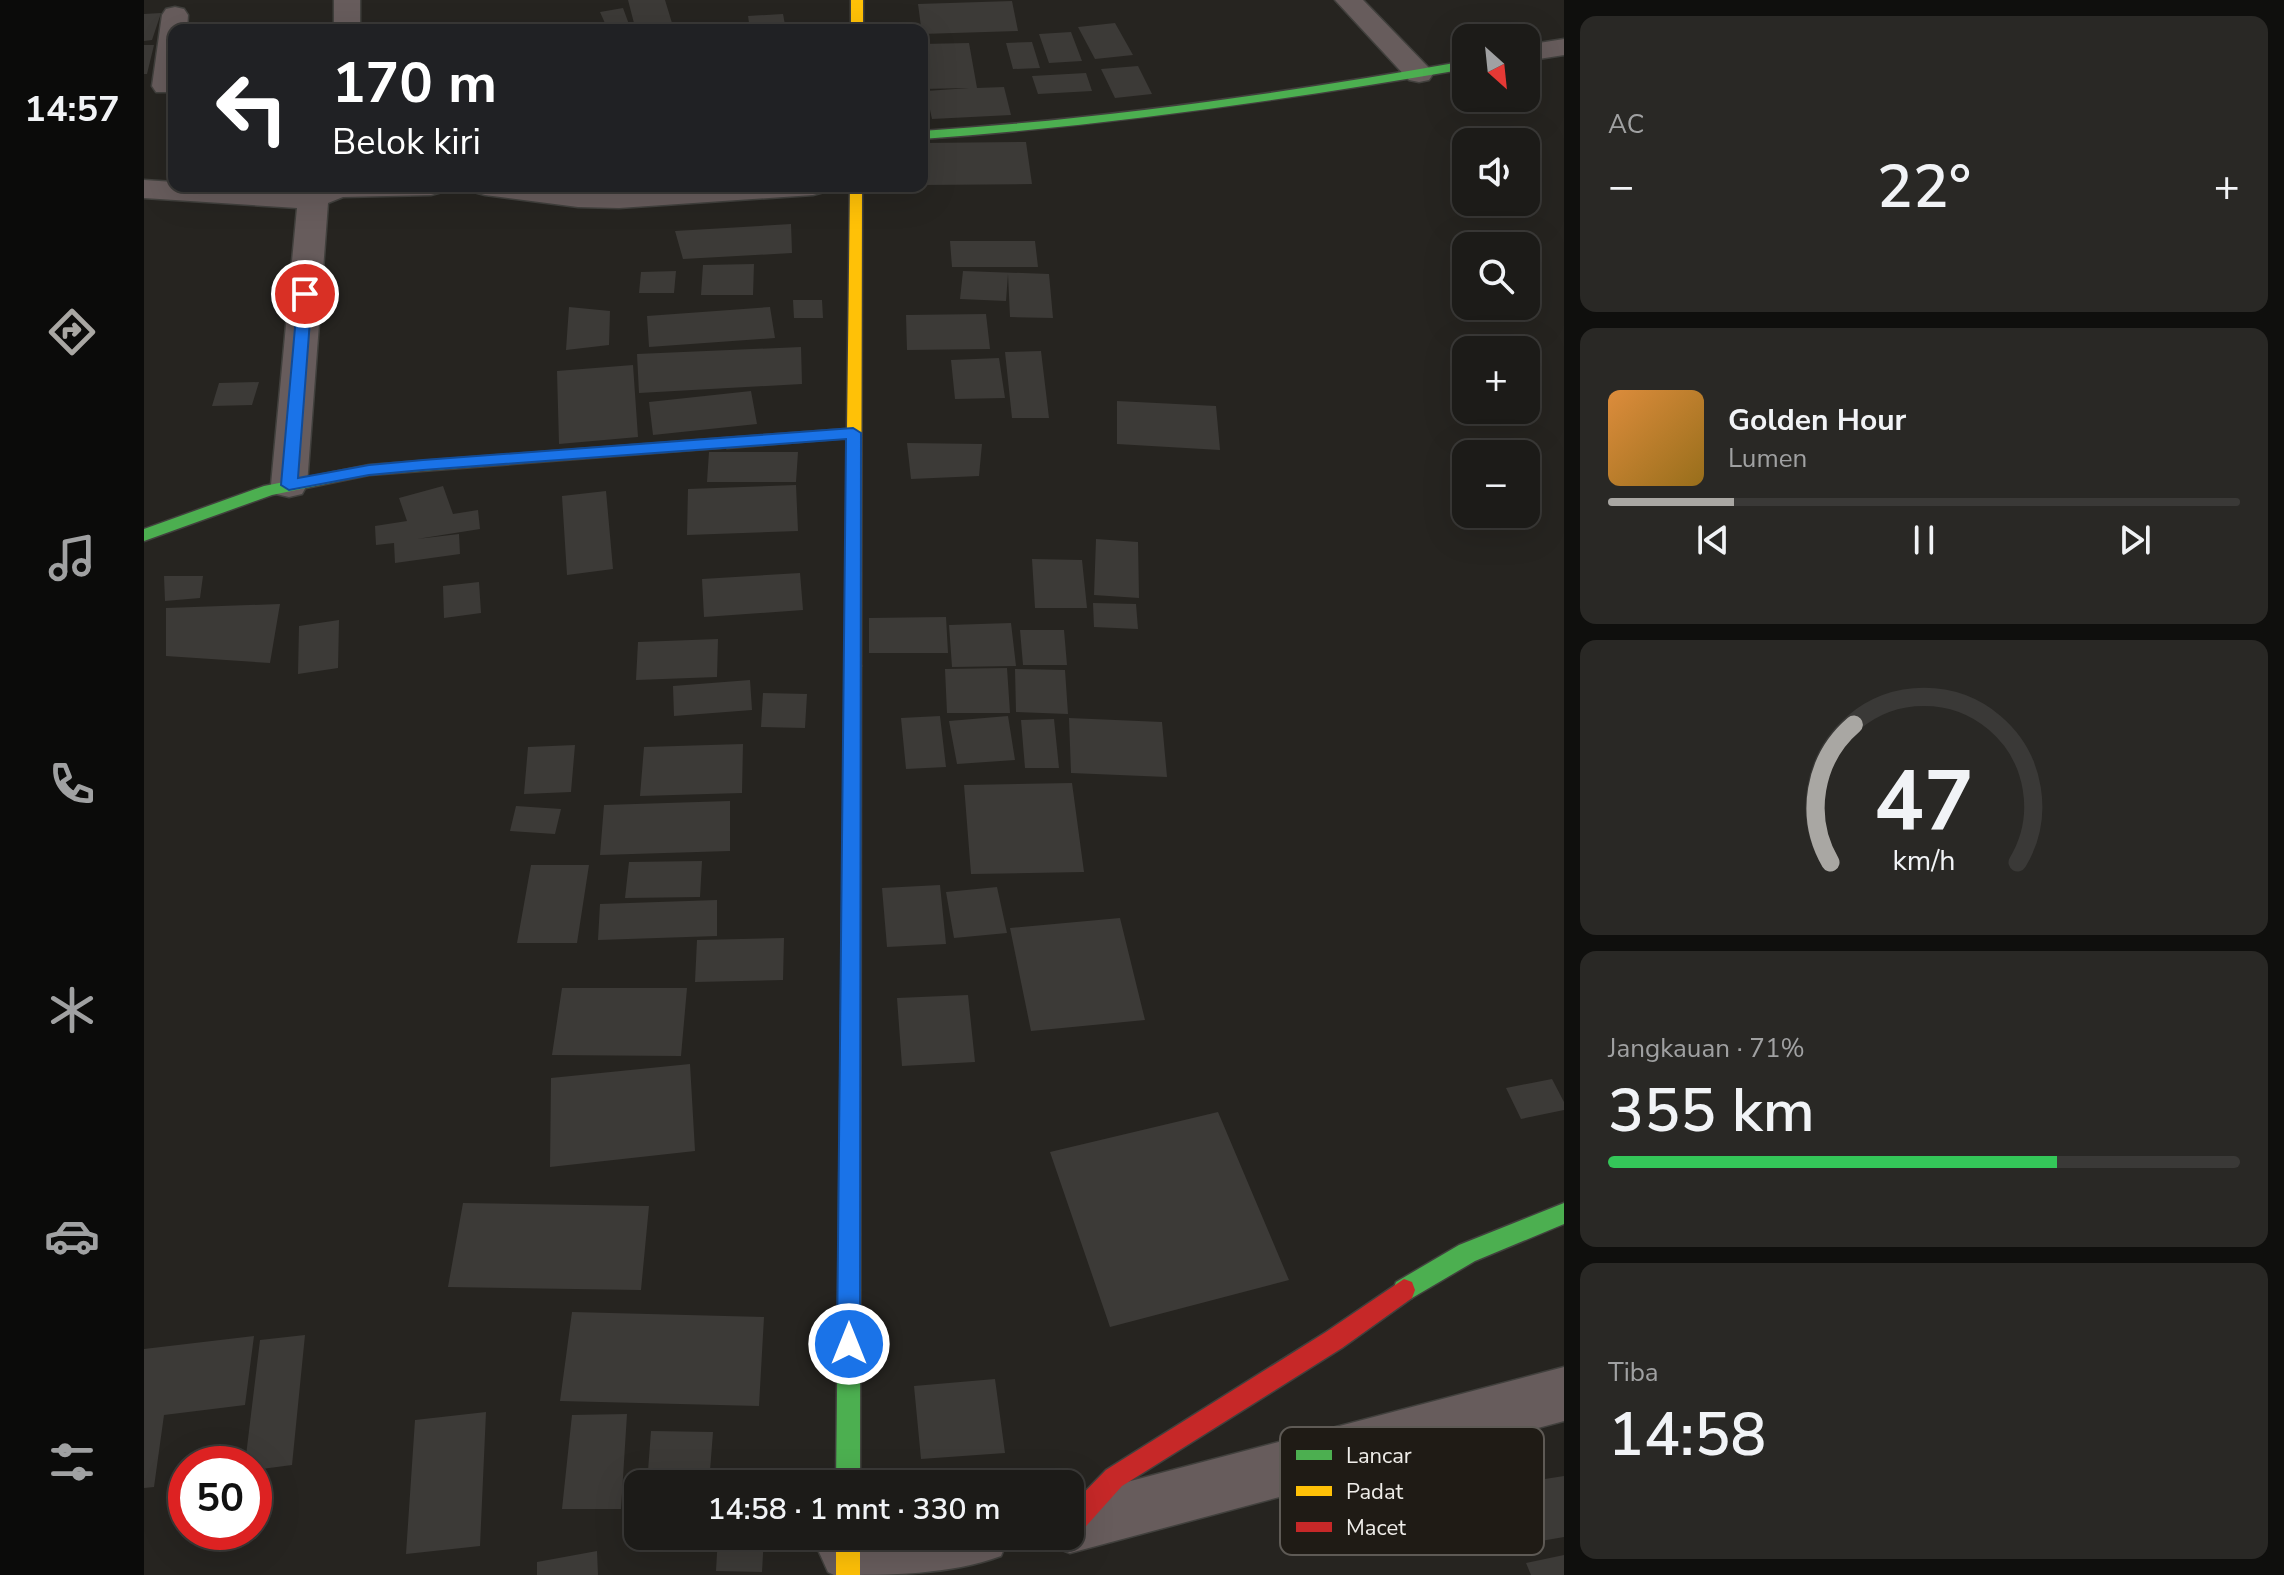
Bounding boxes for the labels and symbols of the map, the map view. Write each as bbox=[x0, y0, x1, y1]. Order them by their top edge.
north arrow bbox=[1452, 24, 1540, 112]
pin bbox=[271, 260, 339, 328]
position arrow bbox=[807, 1302, 891, 1386]
legend bbox=[1280, 1427, 1544, 1555]
text: Lancar bbox=[1346, 1441, 1412, 1471]
speed limit sign: 50 bbox=[168, 1446, 272, 1550]
text: Padat bbox=[1346, 1477, 1404, 1507]
text: Macet bbox=[1346, 1513, 1406, 1543]

